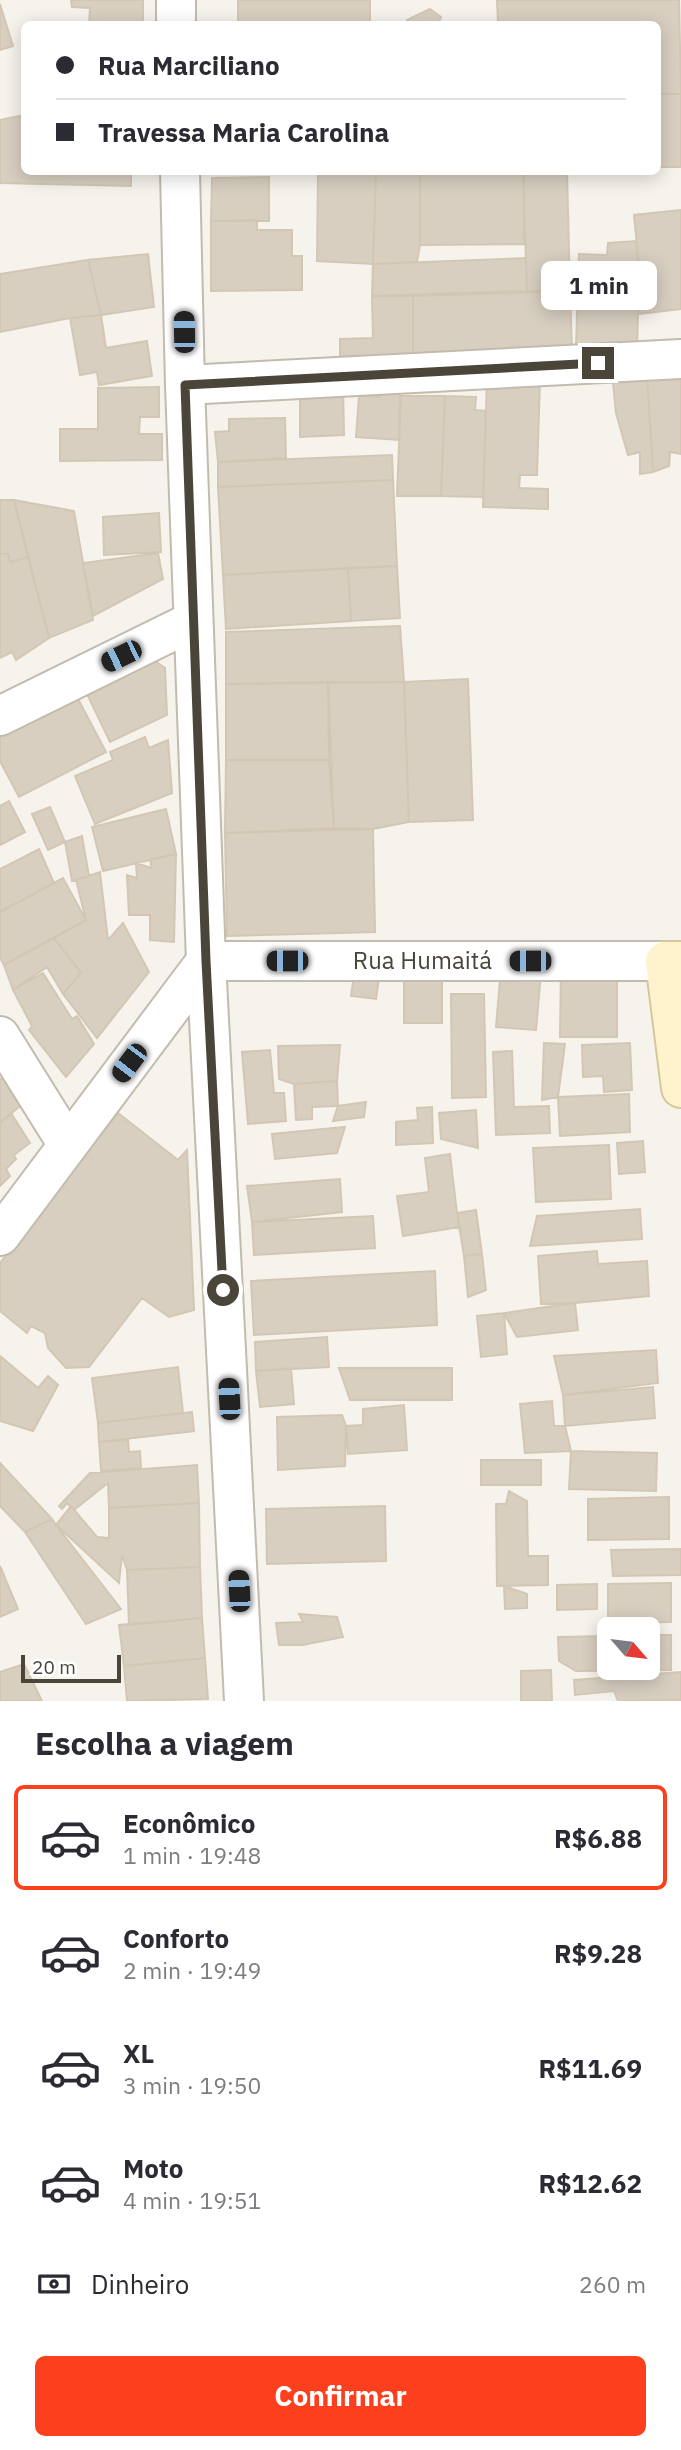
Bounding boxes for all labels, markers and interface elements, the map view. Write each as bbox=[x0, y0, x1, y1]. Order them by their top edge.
text: Rua Marciliano bbox=[98, 48, 280, 82]
text: Travessa Maria Carolina bbox=[98, 115, 389, 149]
callout: 1 min bbox=[540, 262, 656, 310]
text: 1 min bbox=[569, 270, 629, 300]
car bbox=[174, 311, 195, 353]
route end bbox=[582, 347, 614, 379]
car bbox=[98, 637, 145, 675]
street label: Rua Humaitá bbox=[353, 944, 492, 976]
car bbox=[267, 951, 309, 972]
car bbox=[510, 951, 552, 972]
car bbox=[108, 1040, 151, 1086]
route start bbox=[207, 1274, 239, 1306]
car bbox=[218, 1377, 241, 1421]
car bbox=[228, 1569, 251, 1613]
north arrow bbox=[597, 1617, 660, 1680]
map controls bbox=[597, 1617, 660, 1680]
scale bar bbox=[21, 1652, 121, 1684]
text: 20 m bbox=[32, 1655, 76, 1679]
text: Escolha a viagem bbox=[35, 1722, 294, 1764]
icon: car bbox=[39, 1806, 102, 1869]
text: Econômico bbox=[123, 1806, 255, 1840]
text: R$6.88 bbox=[554, 1821, 642, 1855]
text: 1 min · 19:48 bbox=[123, 1840, 261, 1870]
icon: car bbox=[39, 1921, 102, 1984]
text: Conforto bbox=[123, 1921, 229, 1955]
text: R$9.28 bbox=[554, 1936, 642, 1970]
text: 2 min · 19:49 bbox=[123, 1955, 261, 1985]
icon: car bbox=[39, 2036, 102, 2099]
text: XL bbox=[123, 2036, 154, 2070]
text: R$11.69 bbox=[538, 2051, 642, 2085]
text: 3 min · 19:50 bbox=[123, 2070, 261, 2100]
icon: car bbox=[39, 2151, 102, 2214]
text: Moto bbox=[123, 2151, 183, 2185]
text: R$12.62 bbox=[538, 2166, 642, 2200]
text: 4 min · 19:51 bbox=[123, 2185, 261, 2215]
icon: cash bbox=[35, 2265, 73, 2303]
text: Dinheiro bbox=[91, 2267, 189, 2301]
text: 260 m bbox=[579, 2269, 646, 2299]
button: Confirmar bbox=[35, 2356, 646, 2436]

